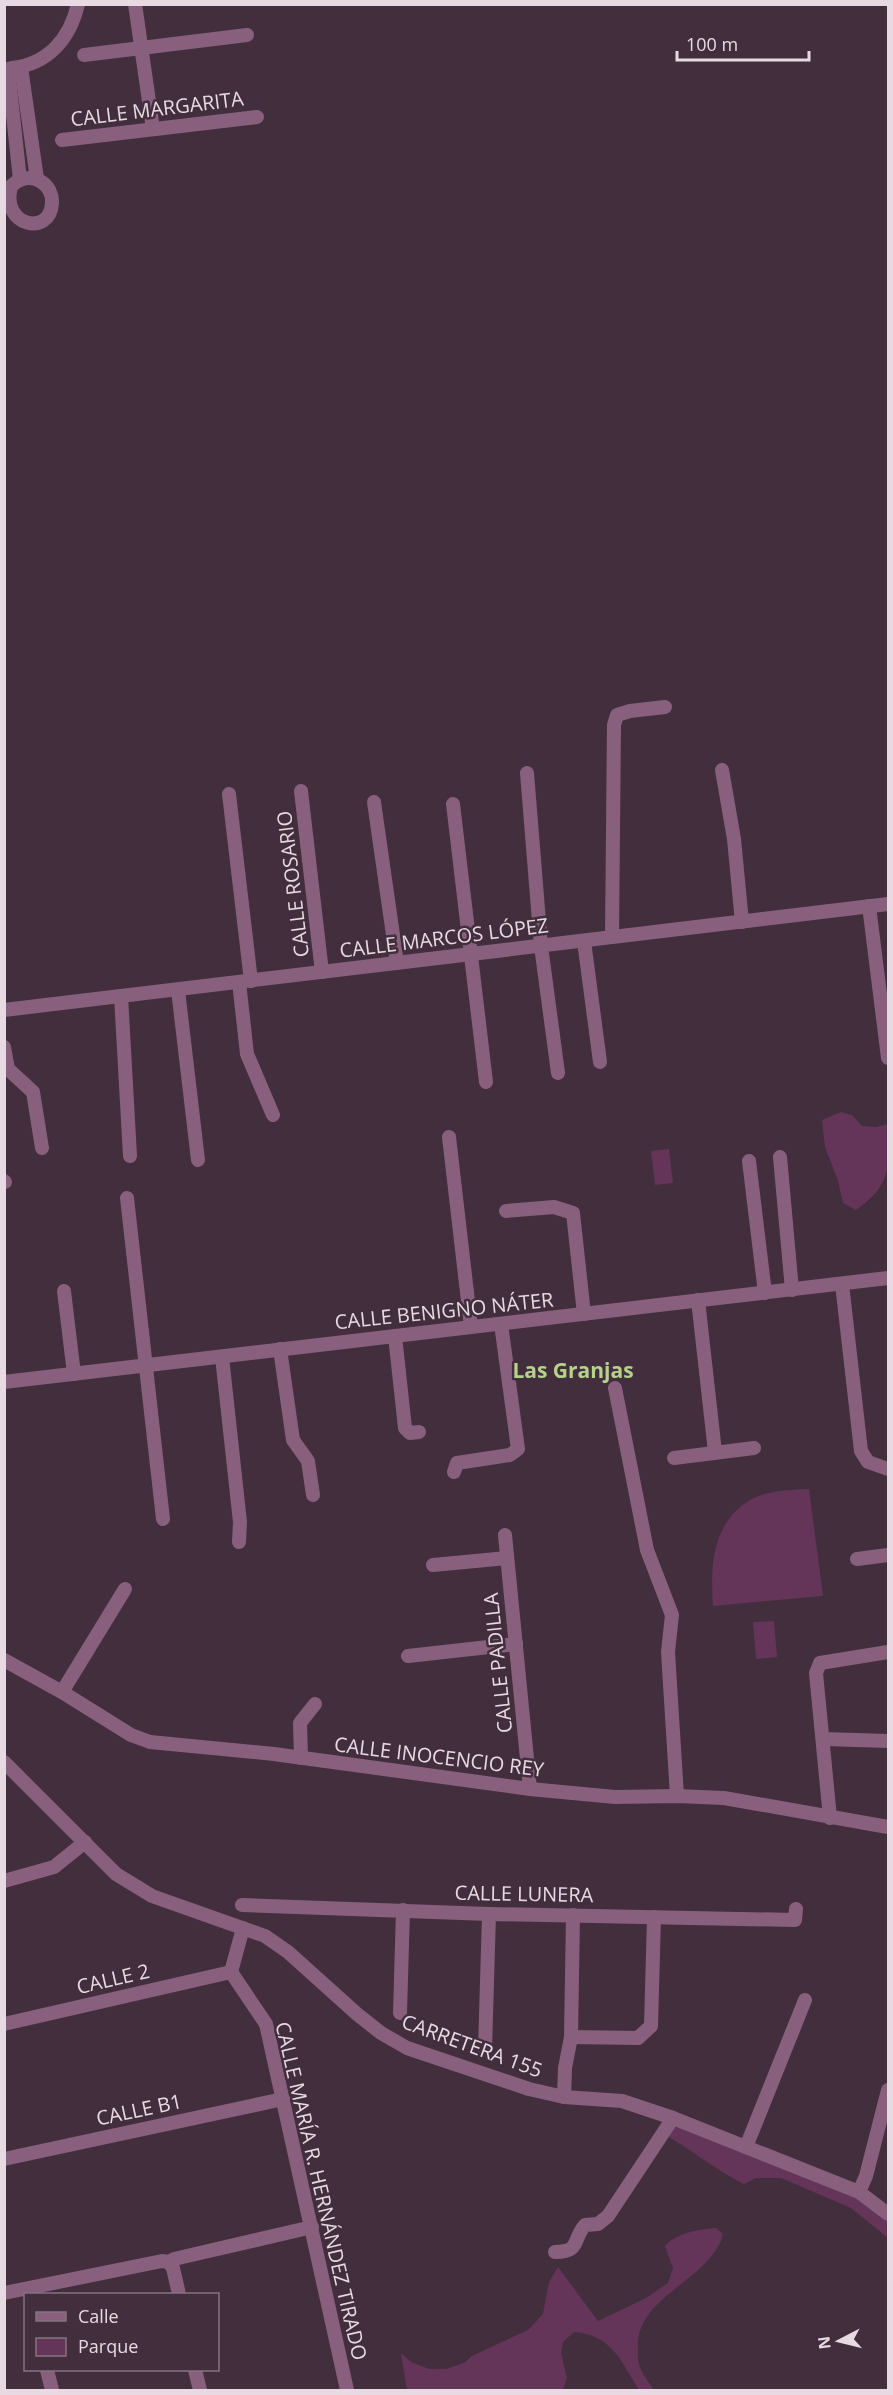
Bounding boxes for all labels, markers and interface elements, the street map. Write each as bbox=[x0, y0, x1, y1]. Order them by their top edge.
scale bar bbox=[677, 24, 809, 62]
text: 100 m bbox=[686, 32, 738, 56]
street label: CALLE MARGARITA bbox=[69, 84, 245, 133]
street label: CALLE ROSARIO bbox=[270, 809, 315, 959]
street label: CALLE MARCOS LÓPEZ bbox=[338, 911, 550, 964]
street label: CALLE BENIGNO NÁTER bbox=[333, 1286, 555, 1335]
district label: Las Granjas bbox=[512, 1356, 634, 1384]
street label: CALLE PADILLA bbox=[477, 1591, 518, 1734]
street label: CALLE INOCENCIO REY bbox=[333, 1730, 546, 1783]
street label: CALLE LUNERA bbox=[454, 1879, 594, 1908]
street label: CALLE 2 bbox=[74, 1957, 152, 2000]
street label: CARRETERA 155 bbox=[398, 2008, 546, 2083]
street label: CALLE MARÍA R. HERNÁNDEZ TIRADO bbox=[269, 2019, 374, 2363]
street label: CALLE B1 bbox=[94, 2087, 184, 2132]
legend bbox=[24, 2293, 219, 2371]
text: Calle bbox=[78, 2304, 119, 2328]
north arrow bbox=[809, 2311, 869, 2371]
text: Parque bbox=[78, 2334, 138, 2358]
text: N bbox=[812, 2335, 836, 2351]

